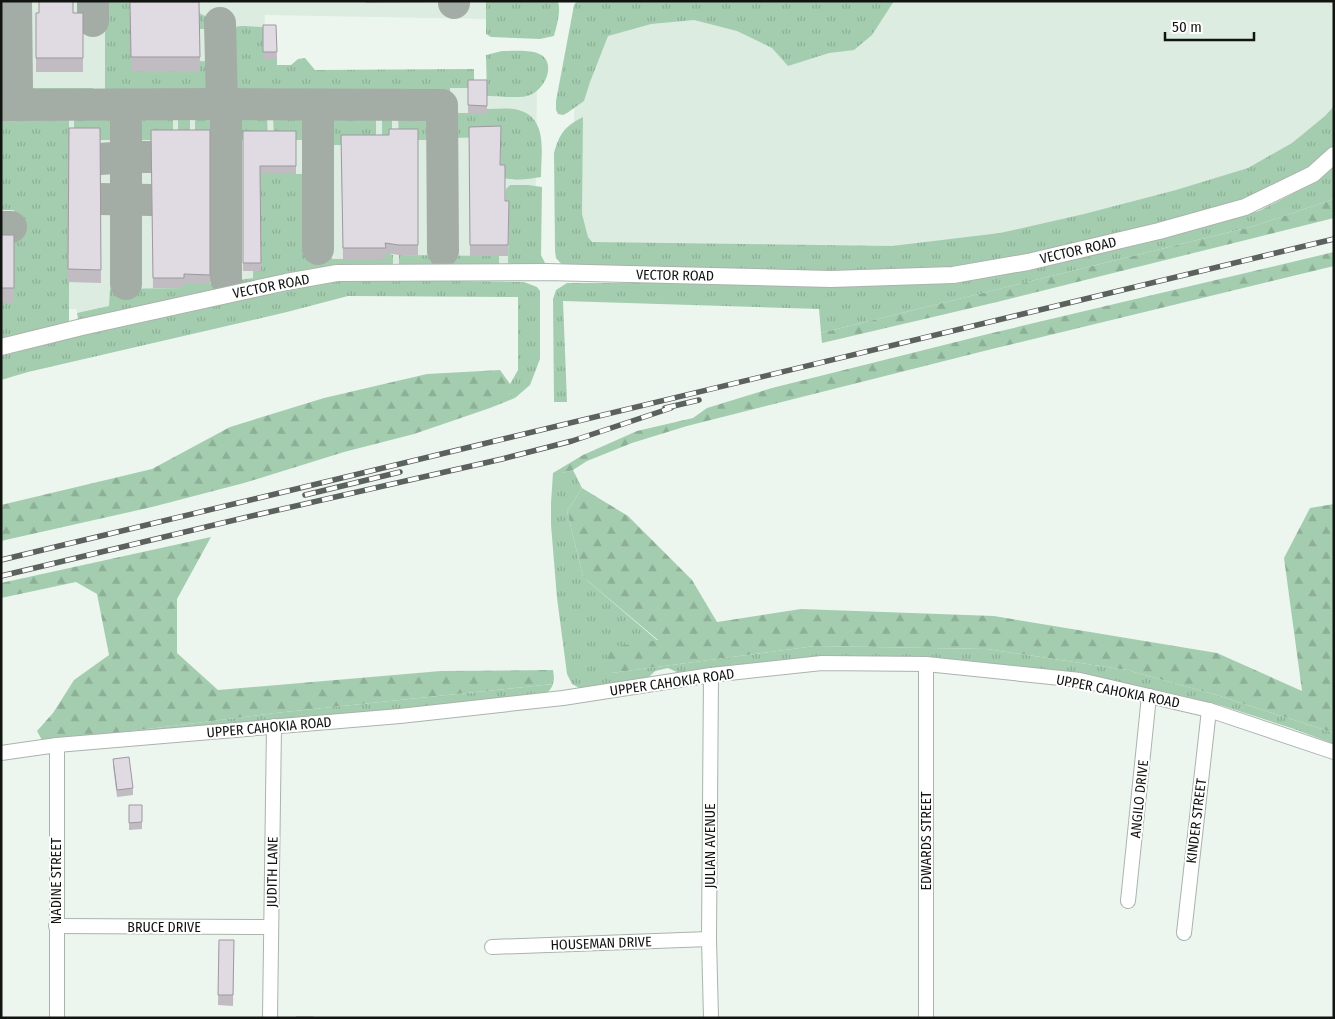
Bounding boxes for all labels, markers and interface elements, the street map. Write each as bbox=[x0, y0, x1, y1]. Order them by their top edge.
scale bar bbox=[1165, 10, 1254, 42]
text: 50 m bbox=[1172, 18, 1202, 36]
street label: VECTOR ROAD bbox=[1038, 233, 1118, 268]
street label: VECTOR ROAD bbox=[636, 266, 714, 285]
street label: VECTOR ROAD bbox=[231, 271, 311, 302]
street label: UPPER CAHOKIA ROAD bbox=[609, 665, 735, 700]
street label: UPPER CAHOKIA ROAD bbox=[1055, 671, 1181, 712]
street label: UPPER CAHOKIA ROAD bbox=[206, 714, 332, 741]
street label: ANGILO DRIVE bbox=[1127, 759, 1152, 839]
street label: KINDER STREET bbox=[1183, 777, 1210, 865]
street label: EDWARDS STREET bbox=[918, 791, 935, 890]
street label: JULIAN AVENUE bbox=[702, 803, 719, 889]
street label: JUDITH LANE bbox=[263, 836, 282, 908]
street label: NADINE STREET bbox=[48, 837, 65, 924]
street label: BRUCE DRIVE bbox=[127, 919, 201, 936]
street label: HOUSEMAN DRIVE bbox=[550, 933, 652, 954]

